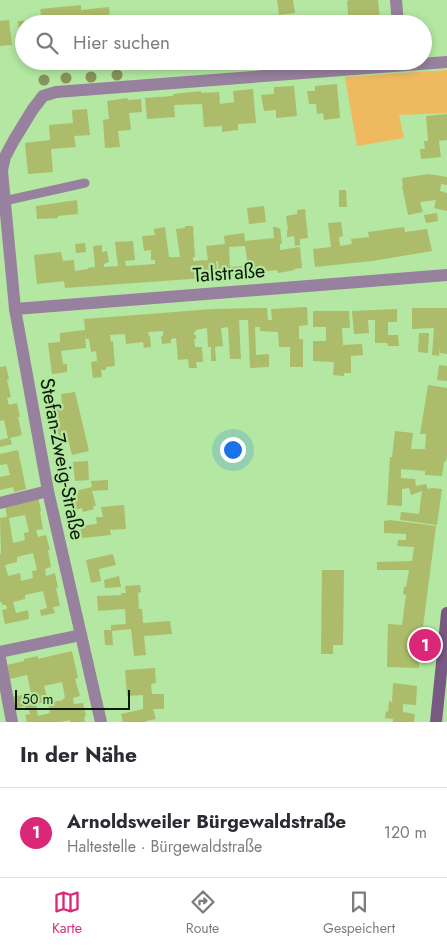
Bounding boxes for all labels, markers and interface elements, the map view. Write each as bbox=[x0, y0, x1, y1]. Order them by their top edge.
search box bbox=[15, 15, 432, 70]
icon: search bbox=[33, 29, 61, 57]
text: Hier suchen bbox=[73, 29, 170, 56]
street label: Talstraße bbox=[192, 256, 266, 290]
street label: Stefan-Zweig-Straße bbox=[32, 376, 92, 542]
your location bbox=[220, 437, 246, 463]
pin: 1 bbox=[409, 626, 441, 664]
scale bar bbox=[15, 687, 130, 710]
text: 50 m bbox=[22, 689, 53, 709]
text: In der Nähe bbox=[20, 740, 137, 770]
text: Arnoldsweiler Bürgewaldstraße bbox=[67, 808, 346, 835]
text: 1 bbox=[32, 821, 40, 844]
text: 120 m bbox=[384, 821, 427, 844]
text: Haltestelle · Bürgewaldstraße bbox=[67, 835, 262, 858]
tab: Karte bbox=[52, 888, 82, 938]
tab: Route bbox=[186, 888, 219, 938]
tab: Gespeichert bbox=[323, 888, 395, 938]

